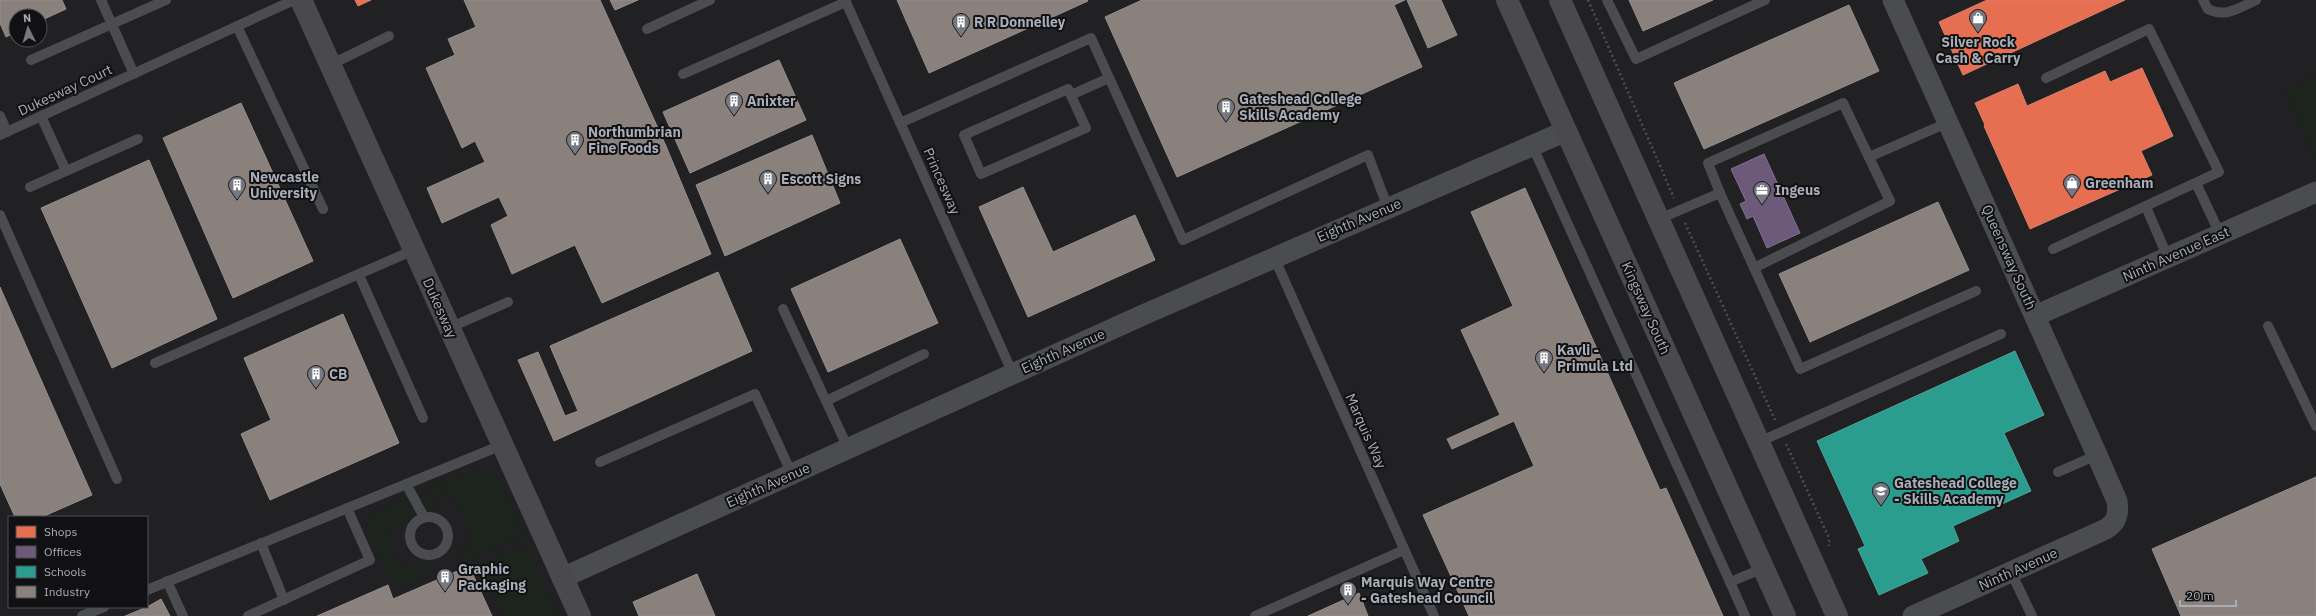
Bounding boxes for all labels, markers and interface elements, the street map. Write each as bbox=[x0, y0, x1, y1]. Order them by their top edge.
north arrow bbox=[8, 8, 48, 48]
shop icon: Silver Rock Cash & Carry bbox=[1968, 8, 1988, 33]
text: N bbox=[23, 11, 32, 25]
building icon: R R Donnelley bbox=[951, 12, 971, 37]
place label: R R Donnelley bbox=[974, 13, 1066, 31]
place label: Silver Rock Cash & Carry bbox=[1935, 33, 2021, 67]
street label: Dukesway Court bbox=[15, 60, 115, 120]
place label: Gateshead College Skills Academy bbox=[1239, 90, 1362, 124]
building icon: Anixter bbox=[724, 91, 744, 116]
place label: Anixter bbox=[747, 92, 796, 110]
building icon: Gateshead College Skills Academy bbox=[1216, 97, 1236, 122]
place label: Northumbrian Fine Foods bbox=[588, 123, 681, 157]
building icon: Northumbrian Fine Foods bbox=[565, 130, 585, 155]
street label: Princesway bbox=[919, 145, 965, 217]
place label: Newcastle University bbox=[250, 168, 319, 202]
building icon: Escott Signs bbox=[758, 169, 778, 194]
place label: Escott Signs bbox=[781, 170, 861, 188]
shop icon: Greenham bbox=[2062, 173, 2082, 198]
place label: Greenham bbox=[2085, 174, 2154, 192]
building icon: Newcastle University bbox=[227, 175, 247, 200]
office icon: Ingeus bbox=[1752, 180, 1772, 205]
place label: Ingeus bbox=[1775, 181, 1820, 199]
street label: Eighth Avenue bbox=[1314, 194, 1404, 246]
street label: Queensway South bbox=[1978, 202, 2040, 312]
street label: Ninth Avenue East bbox=[2120, 222, 2232, 286]
street label: Kingsway South bbox=[1618, 259, 1674, 357]
street label: Dukesway bbox=[419, 275, 461, 341]
street label: Eighth Avenue bbox=[1018, 324, 1108, 378]
place label: Kavli - Primula Ltd bbox=[1557, 341, 1633, 375]
building icon: Kavli - Primula Ltd bbox=[1534, 348, 1554, 373]
building icon: CB bbox=[306, 364, 326, 389]
place label: CB bbox=[329, 365, 347, 383]
street label: Marquis Way bbox=[1341, 391, 1391, 471]
street label: Eighth Avenue bbox=[723, 458, 813, 512]
place label: Gateshead College - Skills Academy bbox=[1894, 474, 2017, 508]
school or university icon: Gateshead College - Skills Academy bbox=[1871, 481, 1891, 506]
legend bbox=[8, 516, 148, 608]
text: Shops bbox=[44, 524, 77, 539]
text: Offices bbox=[44, 544, 82, 559]
street label: Ninth Avenue bbox=[1976, 544, 2060, 594]
place label: Graphic Packaging bbox=[458, 560, 526, 594]
text: Schools bbox=[44, 564, 87, 579]
building icon: Graphic Packaging bbox=[435, 567, 455, 592]
place label: Marquis Way Centre - Gateshead Council bbox=[1361, 573, 1493, 607]
building icon: Marquis Way Centre - Gateshead Council bbox=[1338, 580, 1358, 605]
scale bar bbox=[2180, 582, 2236, 608]
text: Industry bbox=[44, 584, 90, 599]
text: 20 m bbox=[2186, 588, 2214, 603]

